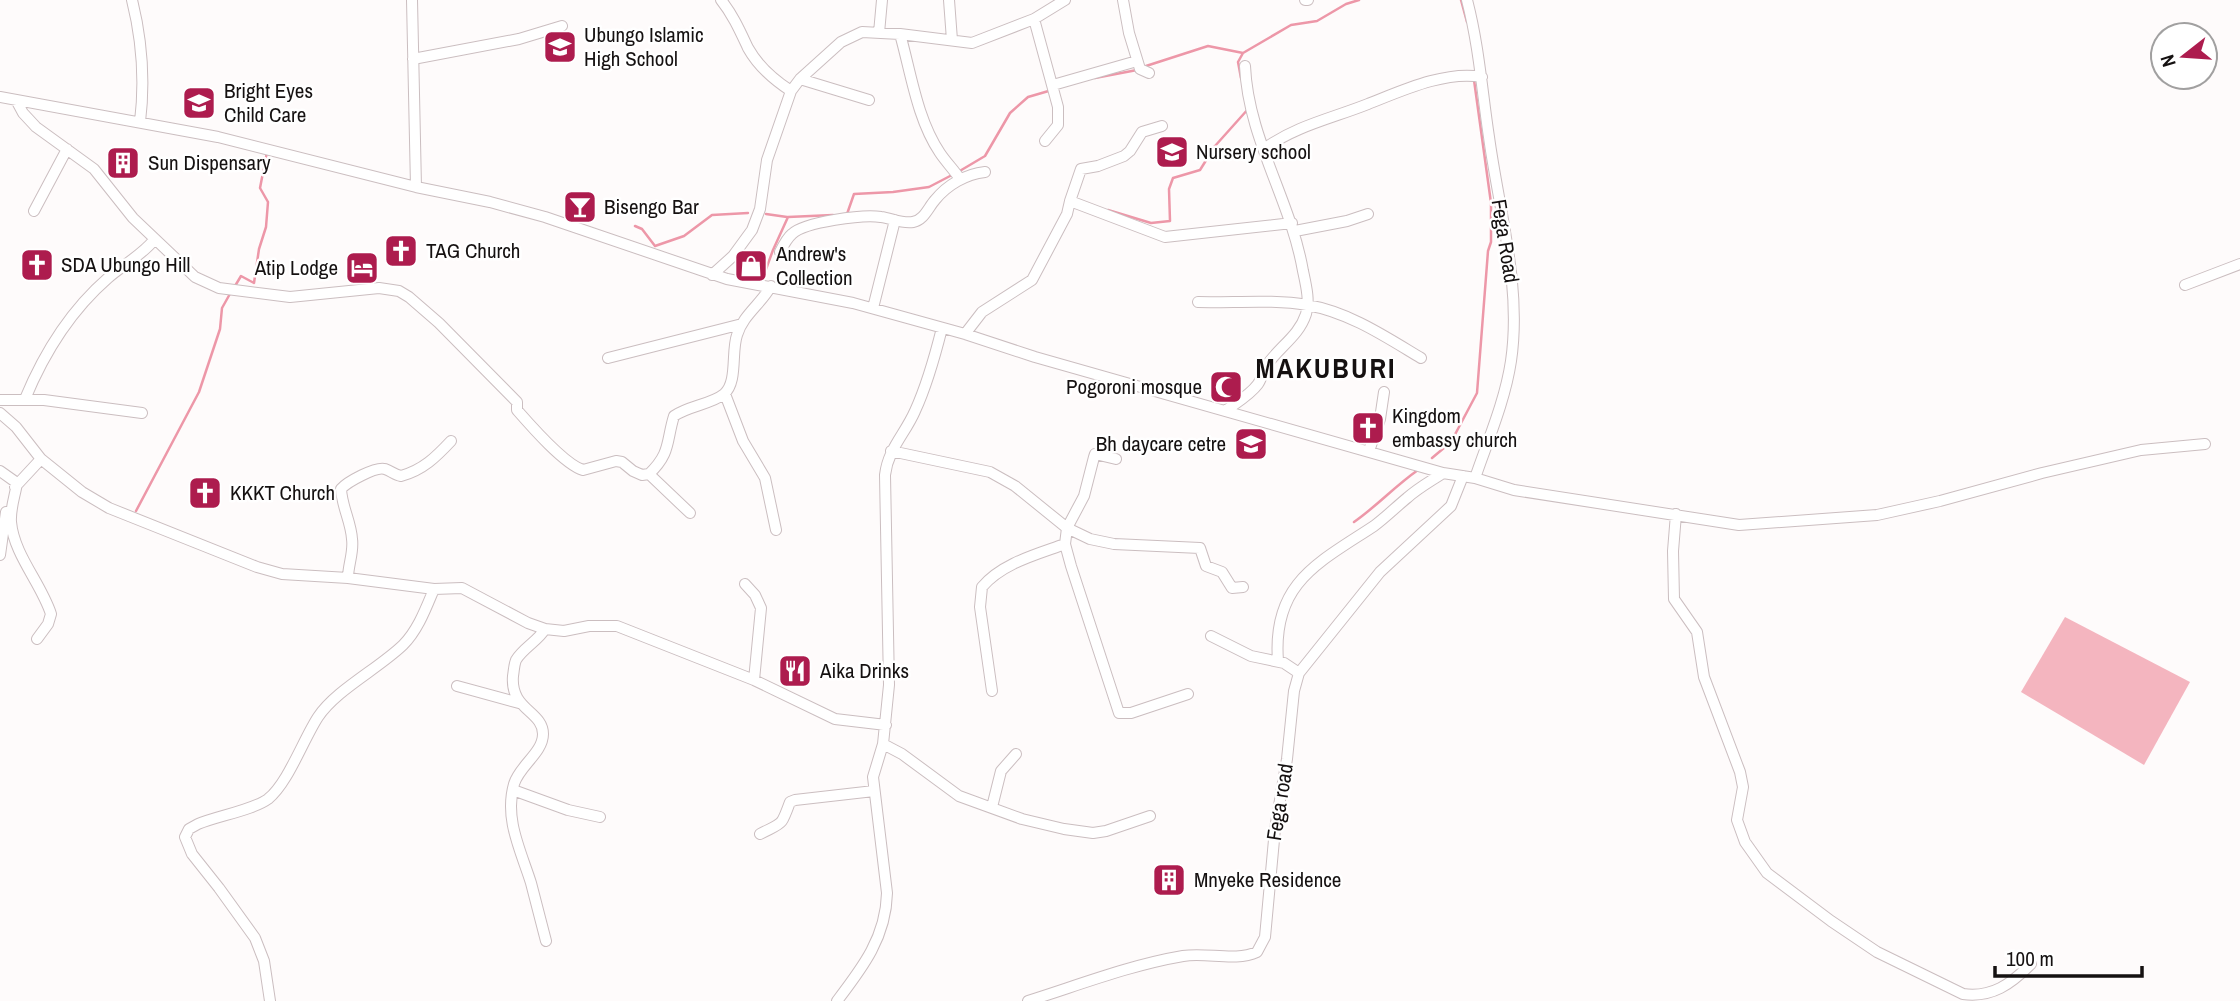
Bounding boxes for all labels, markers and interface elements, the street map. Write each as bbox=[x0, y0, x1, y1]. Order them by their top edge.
place label: Ubungo Islamic High School bbox=[584, 20, 704, 73]
north arrow bbox=[2149, 21, 2219, 91]
school or university icon: Ubungo Islamic High School bbox=[541, 28, 579, 66]
text: N bbox=[2154, 52, 2182, 70]
place label: Bright Eyes Child Care bbox=[224, 76, 313, 129]
school or university icon: Bright Eyes Child Care bbox=[180, 84, 218, 122]
school or university icon: Nursery school bbox=[1153, 133, 1191, 171]
place label: Nursery school bbox=[1196, 137, 1311, 166]
building icon: Sun Dispensary bbox=[104, 144, 142, 182]
place label: Sun Dispensary bbox=[148, 148, 271, 177]
bar icon: Bisengo Bar bbox=[561, 188, 599, 226]
place label: Bisengo Bar bbox=[604, 192, 699, 221]
street label: Fega Road bbox=[1485, 197, 1526, 285]
church icon: TAG Church bbox=[382, 232, 420, 270]
place label: TAG Church bbox=[426, 236, 520, 265]
place label: Andrew's Collection bbox=[775, 239, 853, 292]
church icon: SDA Ubungo Hill bbox=[18, 246, 56, 284]
shop icon: Andrew's Collection bbox=[732, 247, 770, 285]
hotel icon: Atip Lodge bbox=[343, 249, 381, 287]
place label: SDA Ubungo Hill bbox=[61, 250, 190, 279]
place label: Atip Lodge bbox=[254, 253, 338, 282]
district label: MAKUBURI bbox=[1256, 349, 1396, 387]
mosque icon: Pogoroni mosque bbox=[1207, 368, 1245, 406]
place label: Pogoroni mosque bbox=[1066, 372, 1202, 401]
place label: Kingdom embassy church bbox=[1392, 401, 1517, 454]
church icon: Kingdom embassy church bbox=[1349, 409, 1387, 447]
school or university icon: Bh daycare cetre bbox=[1232, 425, 1270, 463]
place label: Bh daycare cetre bbox=[1096, 429, 1226, 458]
church icon: KKKT Church bbox=[186, 474, 224, 512]
place label: KKKT Church bbox=[230, 478, 335, 507]
restaurant icon: Aika Drinks bbox=[776, 652, 814, 690]
place label: Aika Drinks bbox=[819, 656, 909, 685]
street label: Fega road bbox=[1259, 761, 1300, 843]
building icon: Mnyeke Residence bbox=[1150, 861, 1188, 899]
place label: Mnyeke Residence bbox=[1194, 865, 1341, 894]
scale bar bbox=[1995, 934, 2142, 978]
text: 100 m bbox=[2006, 944, 2054, 973]

